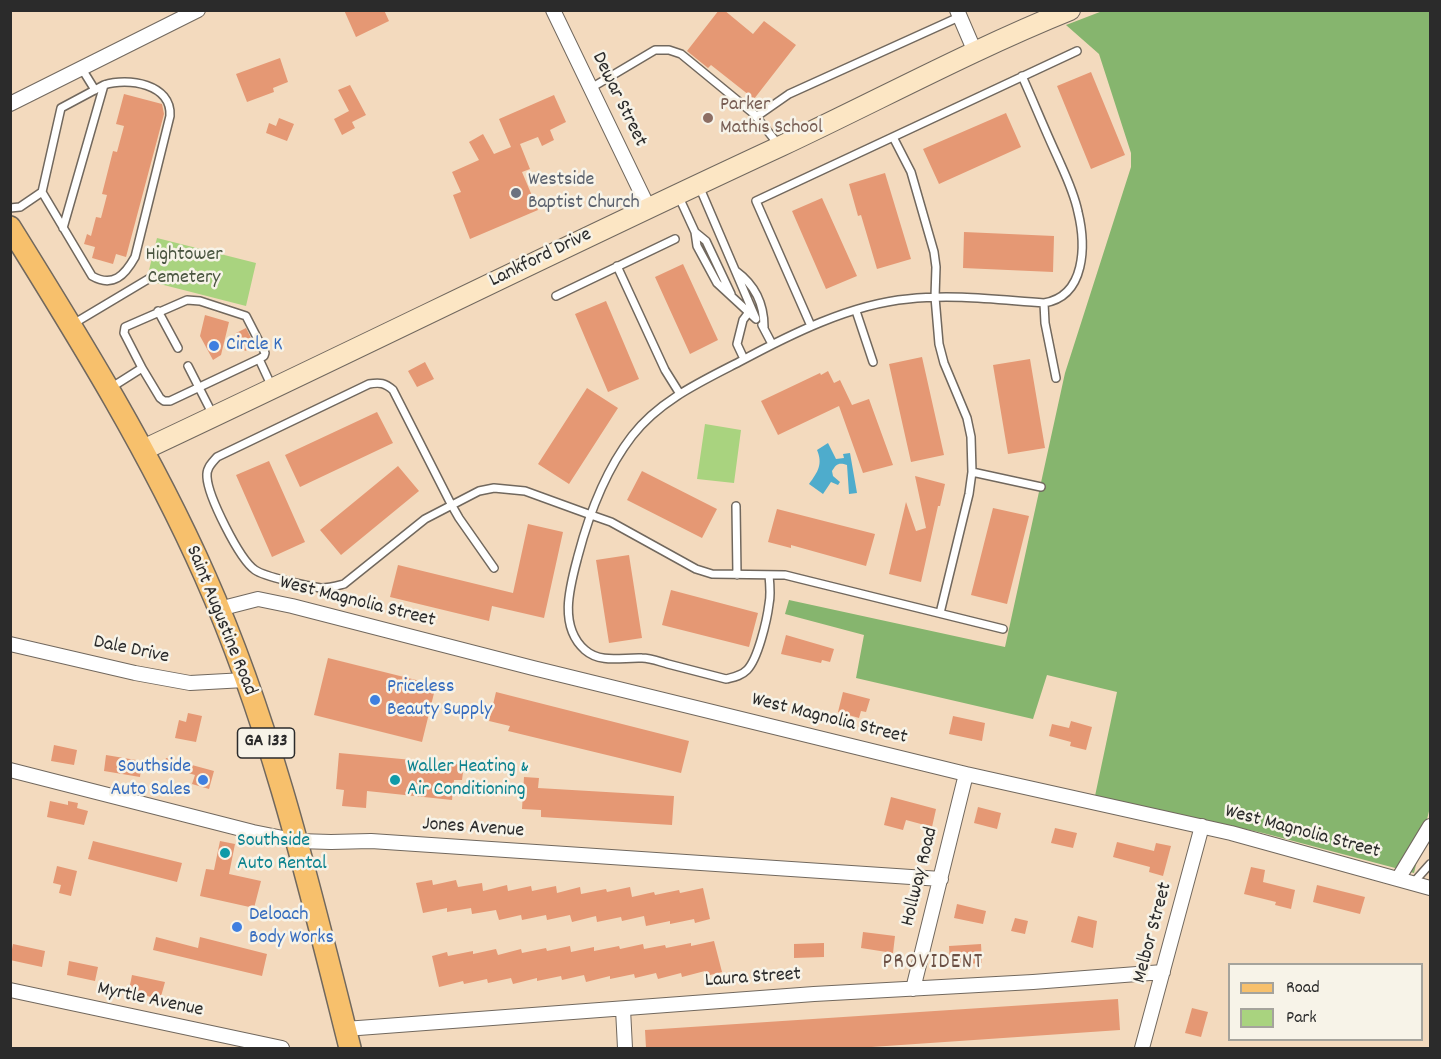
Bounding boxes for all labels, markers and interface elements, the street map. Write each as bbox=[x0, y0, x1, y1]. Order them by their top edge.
street label: Dewar Street bbox=[585, 49, 651, 151]
place label: Parker Mathis School bbox=[720, 94, 823, 141]
marker: Parker Mathis School bbox=[701, 111, 715, 125]
place label: Westside Baptist Church bbox=[528, 169, 640, 216]
marker: Westside Baptist Church bbox=[509, 186, 523, 200]
street label: Lankford Drive bbox=[486, 224, 596, 294]
park label: Hightower Cemetery bbox=[145, 244, 223, 291]
place label: Circle K bbox=[226, 334, 282, 358]
marker: Circle K bbox=[207, 339, 221, 353]
street label: Saint Augustine Road bbox=[179, 543, 261, 699]
street label: West Magnolia Street bbox=[277, 572, 437, 634]
street label: Dale Drive bbox=[91, 631, 171, 671]
place label: Priceless Beauty Supply bbox=[387, 676, 492, 723]
street label: West Magnolia Street bbox=[749, 689, 909, 751]
marker: Priceless Beauty Supply bbox=[368, 693, 382, 707]
road number: GA 133 bbox=[238, 728, 294, 758]
place label: Southside Auto Sales bbox=[110, 756, 191, 803]
place label: Waller Heating & Air Conditioning bbox=[407, 756, 529, 803]
marker: Southside Auto Sales bbox=[196, 773, 210, 787]
marker: Waller Heating & Air Conditioning bbox=[388, 773, 402, 787]
street label: West Magnolia Street bbox=[1222, 801, 1382, 865]
street label: Jones Avenue bbox=[421, 813, 525, 845]
street label: Hollway Road bbox=[897, 825, 945, 929]
place label: Southside Auto Rental bbox=[237, 830, 327, 877]
marker: Southside Auto Rental bbox=[218, 846, 232, 860]
street label: Melbor Street bbox=[1129, 880, 1179, 986]
place label: Deloach Body Works bbox=[249, 904, 334, 951]
marker: Deloach Body Works bbox=[230, 920, 244, 934]
district label: PROVIDENT bbox=[882, 951, 984, 977]
legend bbox=[1228, 963, 1423, 1041]
street label: Laura Street bbox=[704, 964, 802, 994]
text: Road bbox=[1286, 976, 1320, 1001]
street label: Myrtle Avenue bbox=[95, 978, 205, 1024]
text: Park bbox=[1286, 1006, 1317, 1031]

